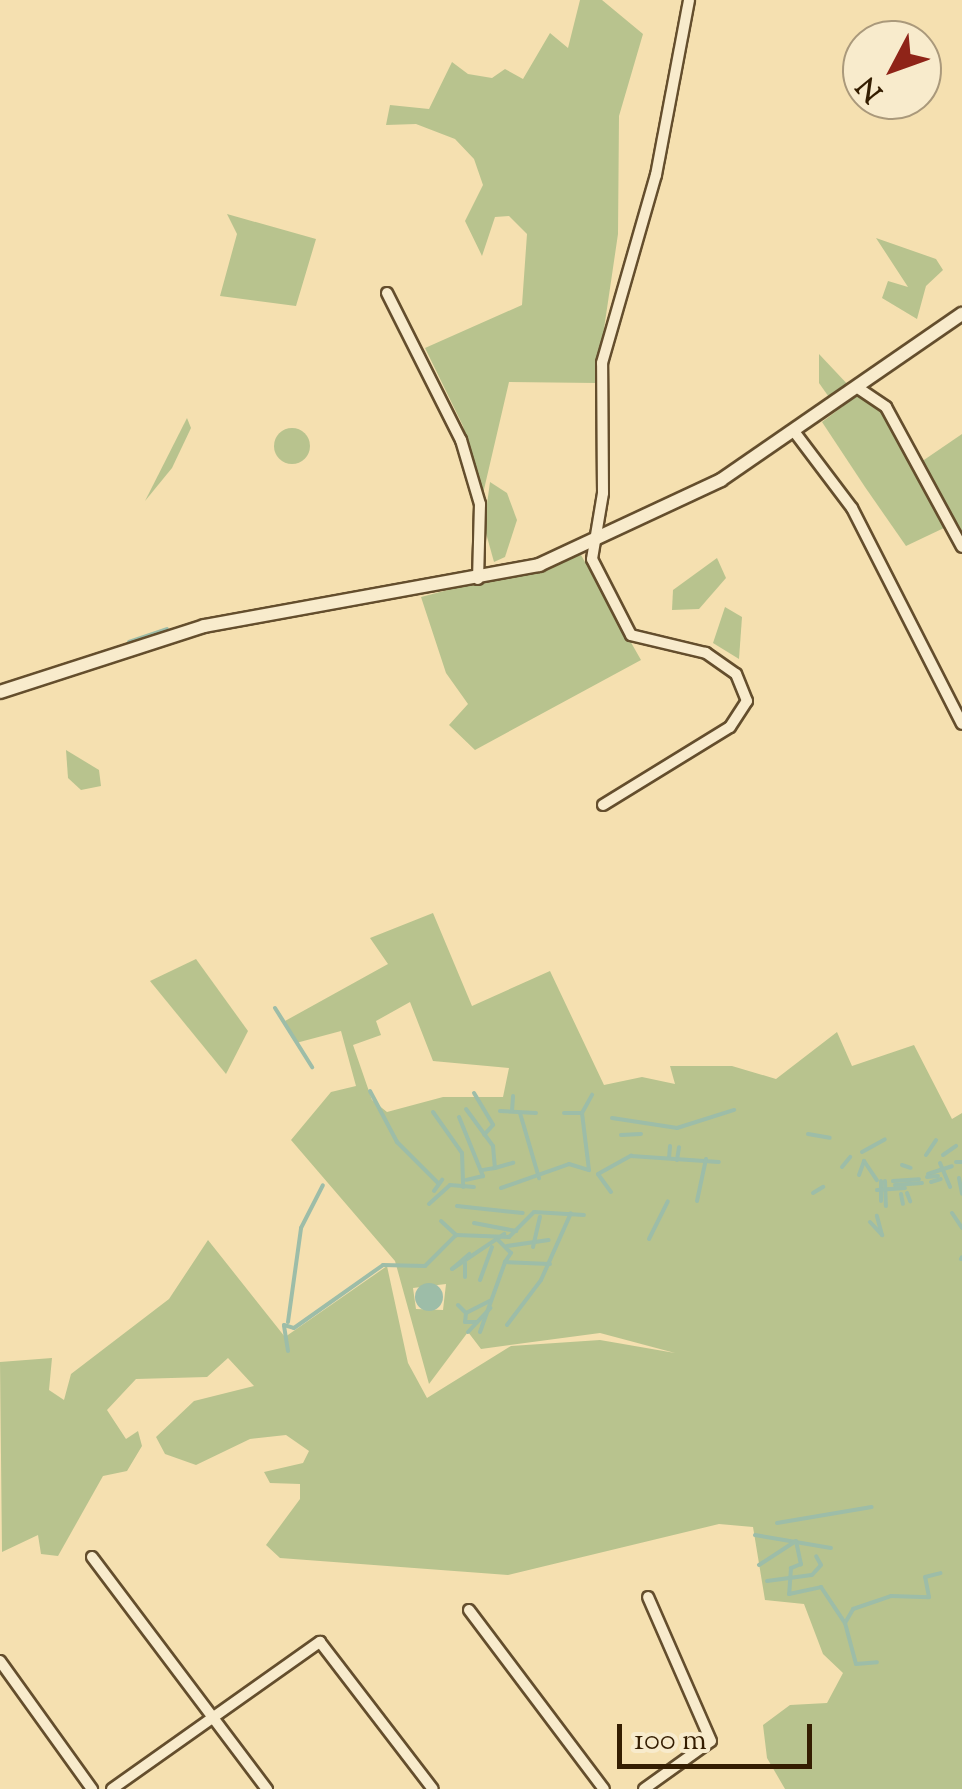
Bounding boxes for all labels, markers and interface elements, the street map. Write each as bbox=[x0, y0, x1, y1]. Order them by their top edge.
north arrow bbox=[842, 20, 942, 120]
text: N bbox=[848, 67, 893, 110]
scale bar bbox=[622, 1704, 817, 1766]
text: 100 m bbox=[634, 1720, 707, 1763]

